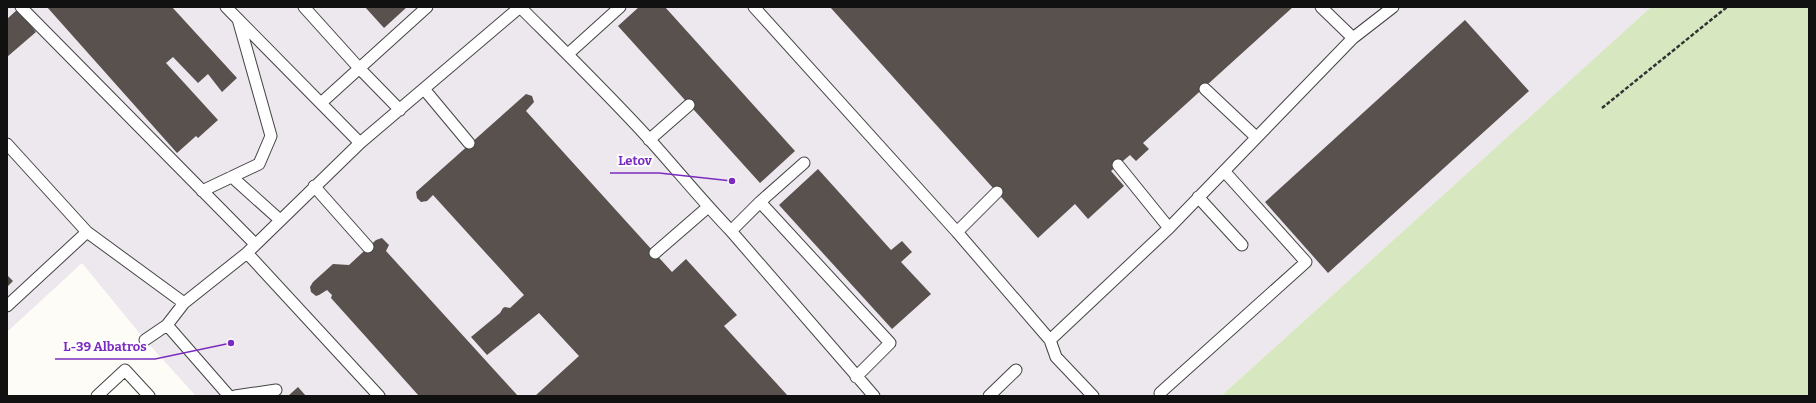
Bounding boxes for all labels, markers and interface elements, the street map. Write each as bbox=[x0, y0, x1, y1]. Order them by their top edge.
callout: Letov bbox=[610, 148, 659, 173]
text: Letov bbox=[618, 153, 653, 168]
callout: L-39 Albatros bbox=[55, 334, 155, 359]
text: L-39 Albatros bbox=[63, 339, 147, 354]

